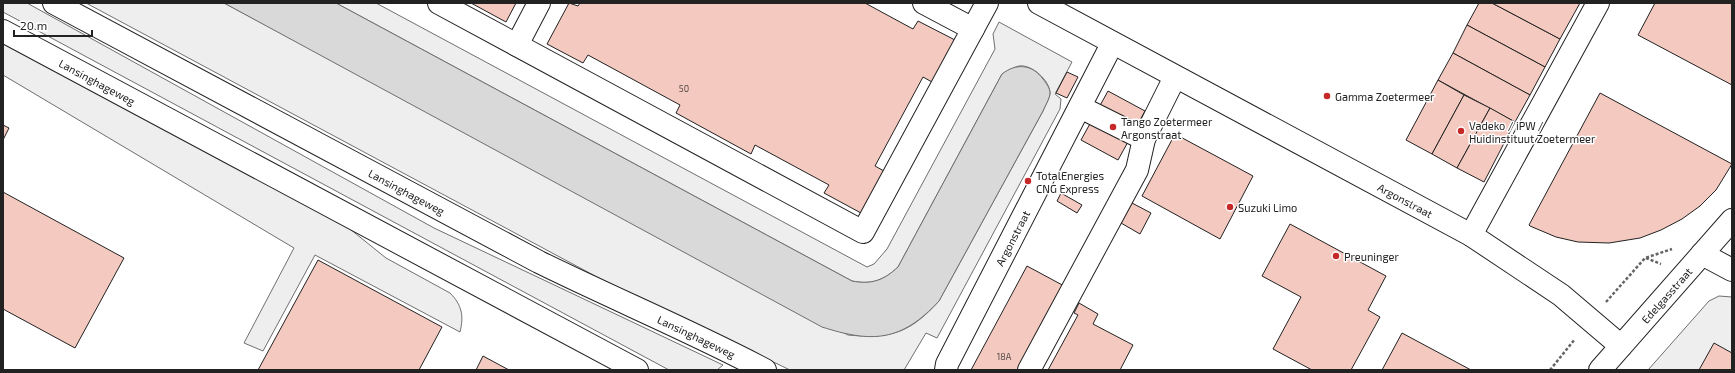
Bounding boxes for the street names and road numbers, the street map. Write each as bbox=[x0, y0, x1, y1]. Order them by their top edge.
street label: Lansinghageweg bbox=[57, 56, 138, 107]
street label: Lansinghageweg bbox=[366, 166, 447, 217]
street label: Argonstraat bbox=[1376, 180, 1435, 220]
street label: Argonstraat bbox=[992, 208, 1032, 268]
street label: Edelgasstraat bbox=[1638, 264, 1694, 325]
street label: Lansinghageweg bbox=[656, 312, 738, 360]

